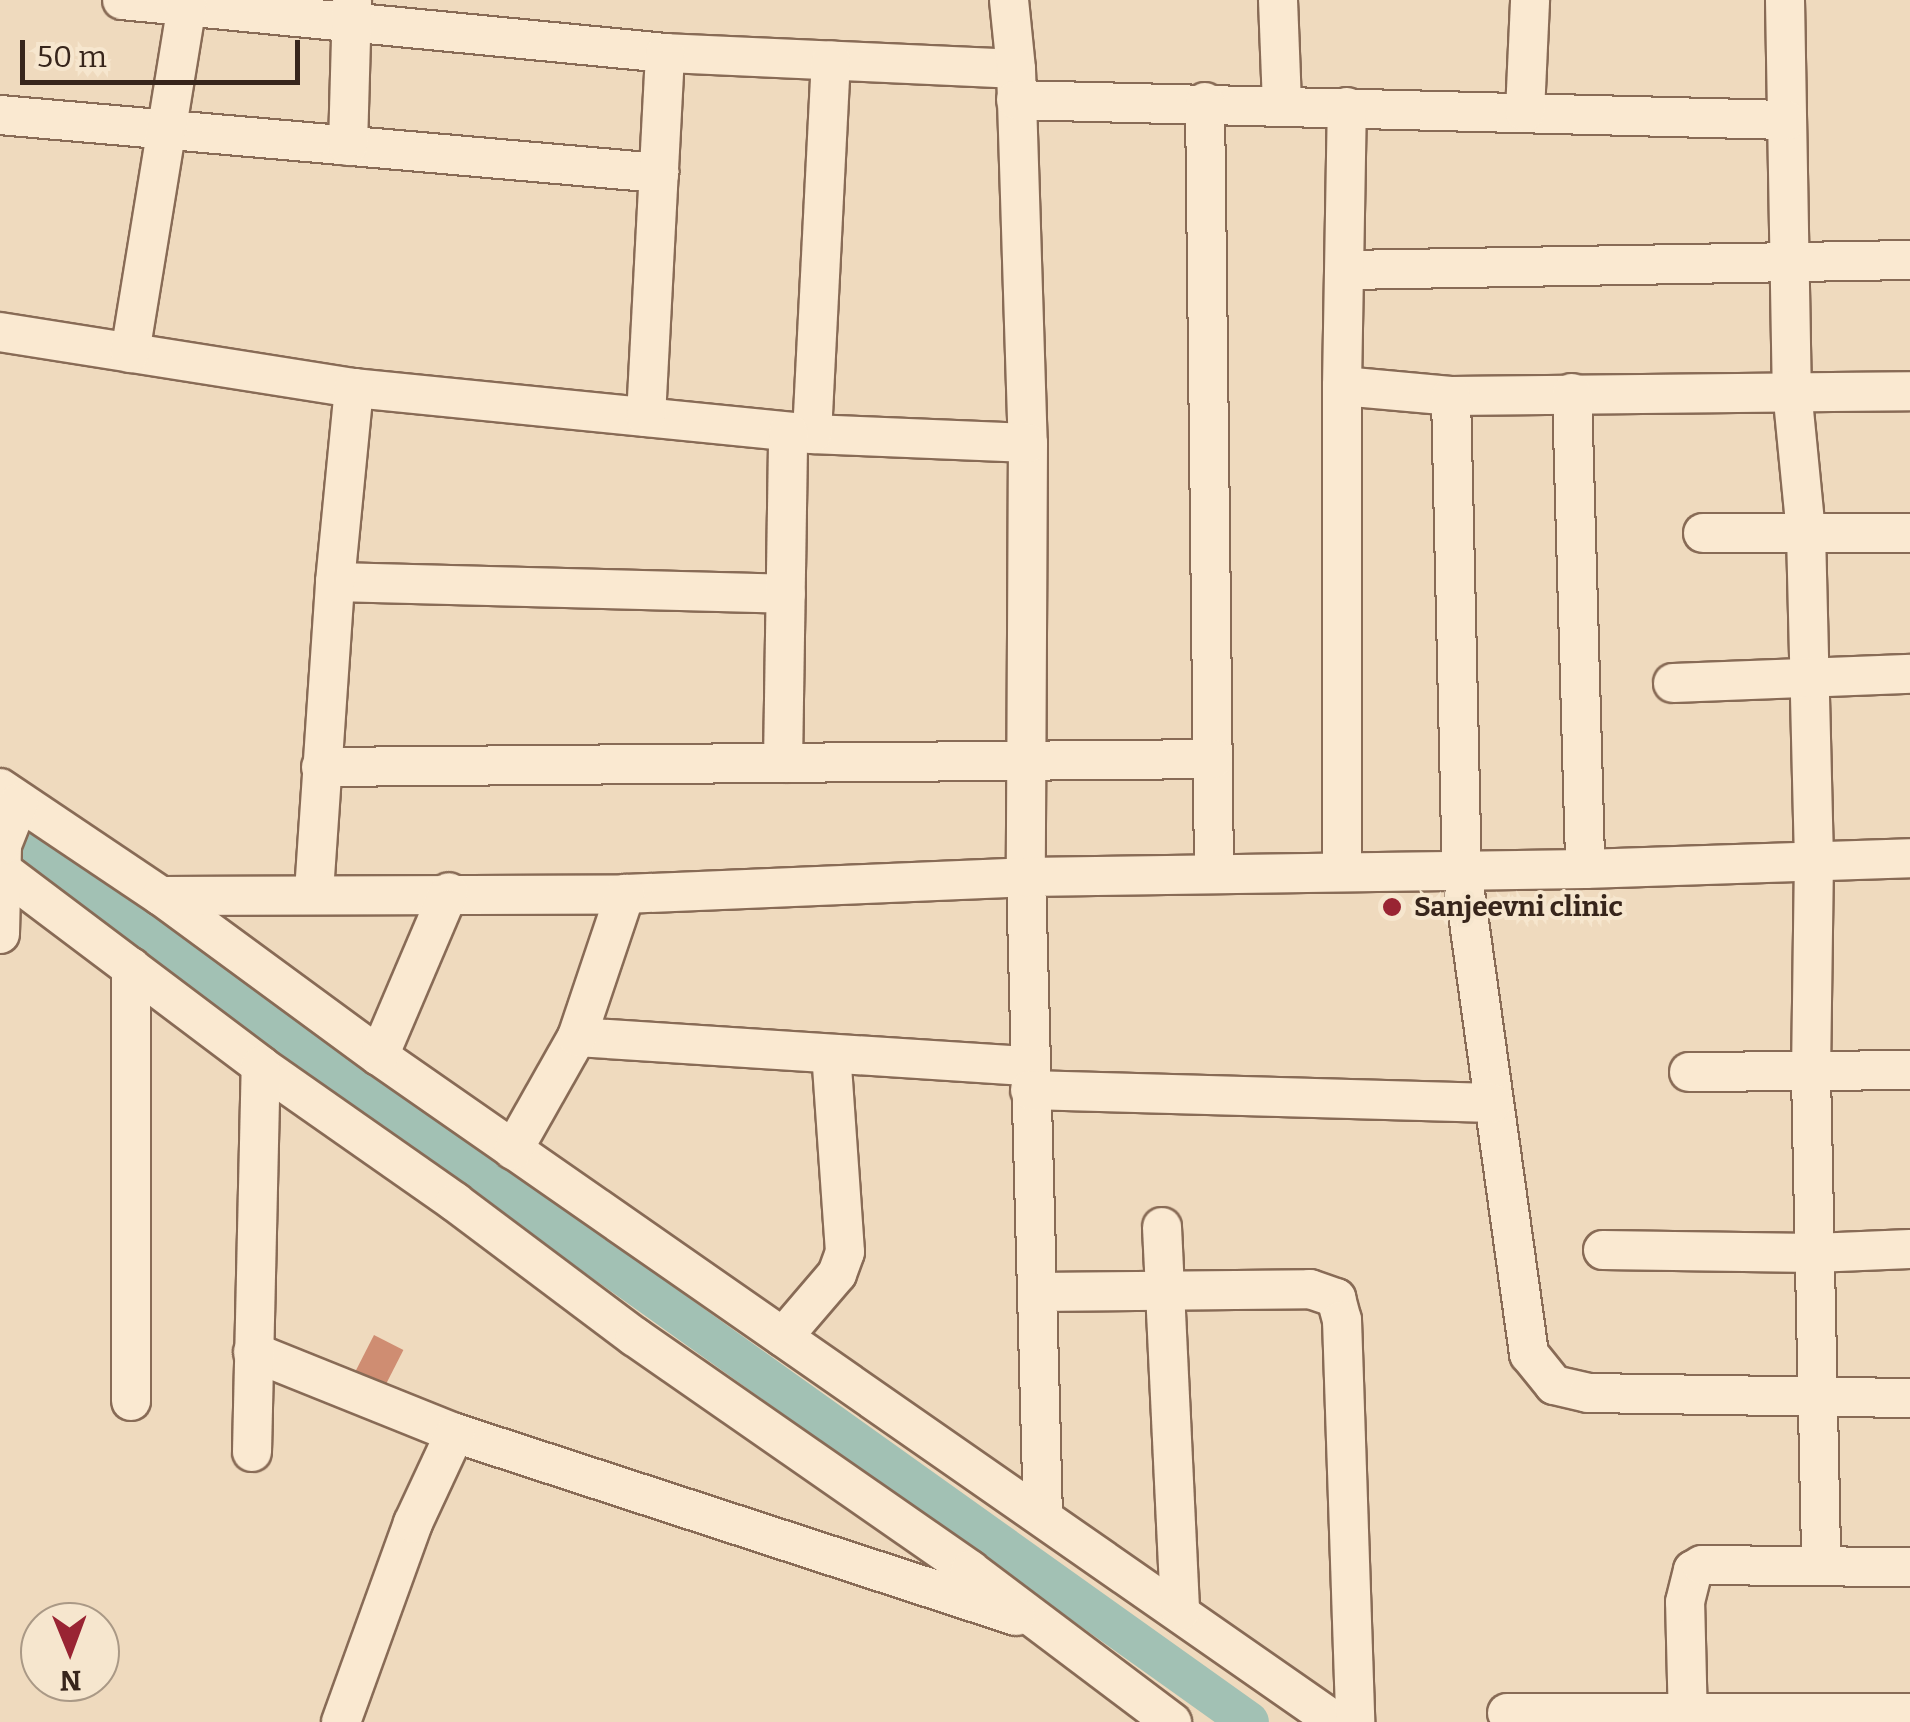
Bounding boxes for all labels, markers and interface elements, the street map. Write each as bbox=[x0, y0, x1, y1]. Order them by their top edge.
scale bar bbox=[25, 20, 305, 82]
text: 50 m bbox=[37, 39, 107, 75]
place label: Sanjeevni clinic bbox=[1414, 890, 1623, 924]
marker: Sanjeevni clinic bbox=[1379, 894, 1405, 920]
north arrow bbox=[20, 1602, 120, 1702]
text: N bbox=[59, 1664, 82, 1697]

